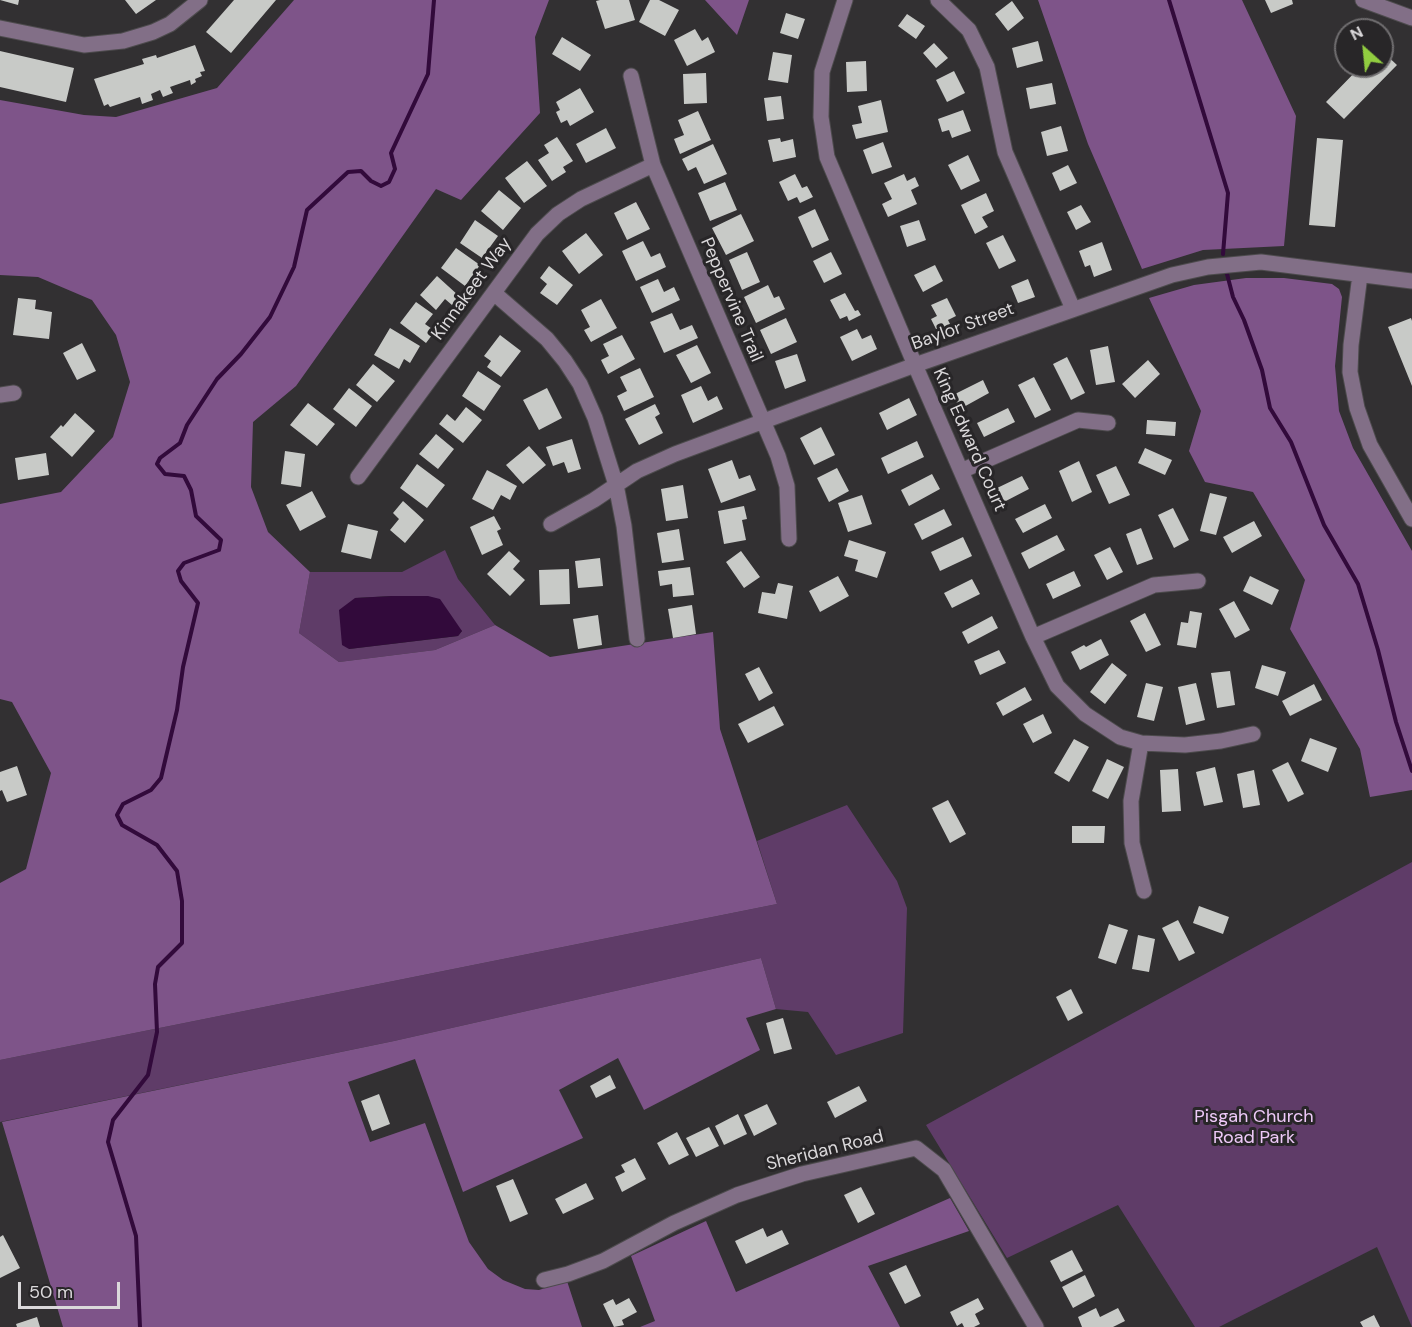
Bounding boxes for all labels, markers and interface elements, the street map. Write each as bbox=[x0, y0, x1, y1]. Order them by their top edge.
north arrow bbox=[1334, 18, 1394, 78]
text: N bbox=[1347, 21, 1366, 45]
street label: Kinnakeet Way bbox=[427, 233, 517, 345]
street label: Peppervine Trail bbox=[695, 235, 767, 365]
street label: Baylor Street bbox=[909, 298, 1017, 356]
street label: King Edward Court bbox=[928, 365, 1010, 515]
park label: Pisgah Church Road Park bbox=[1194, 1106, 1314, 1148]
street label: Sheridan Road bbox=[764, 1126, 886, 1176]
scale bar bbox=[21, 1270, 123, 1308]
text: 50 m bbox=[29, 1280, 73, 1304]

